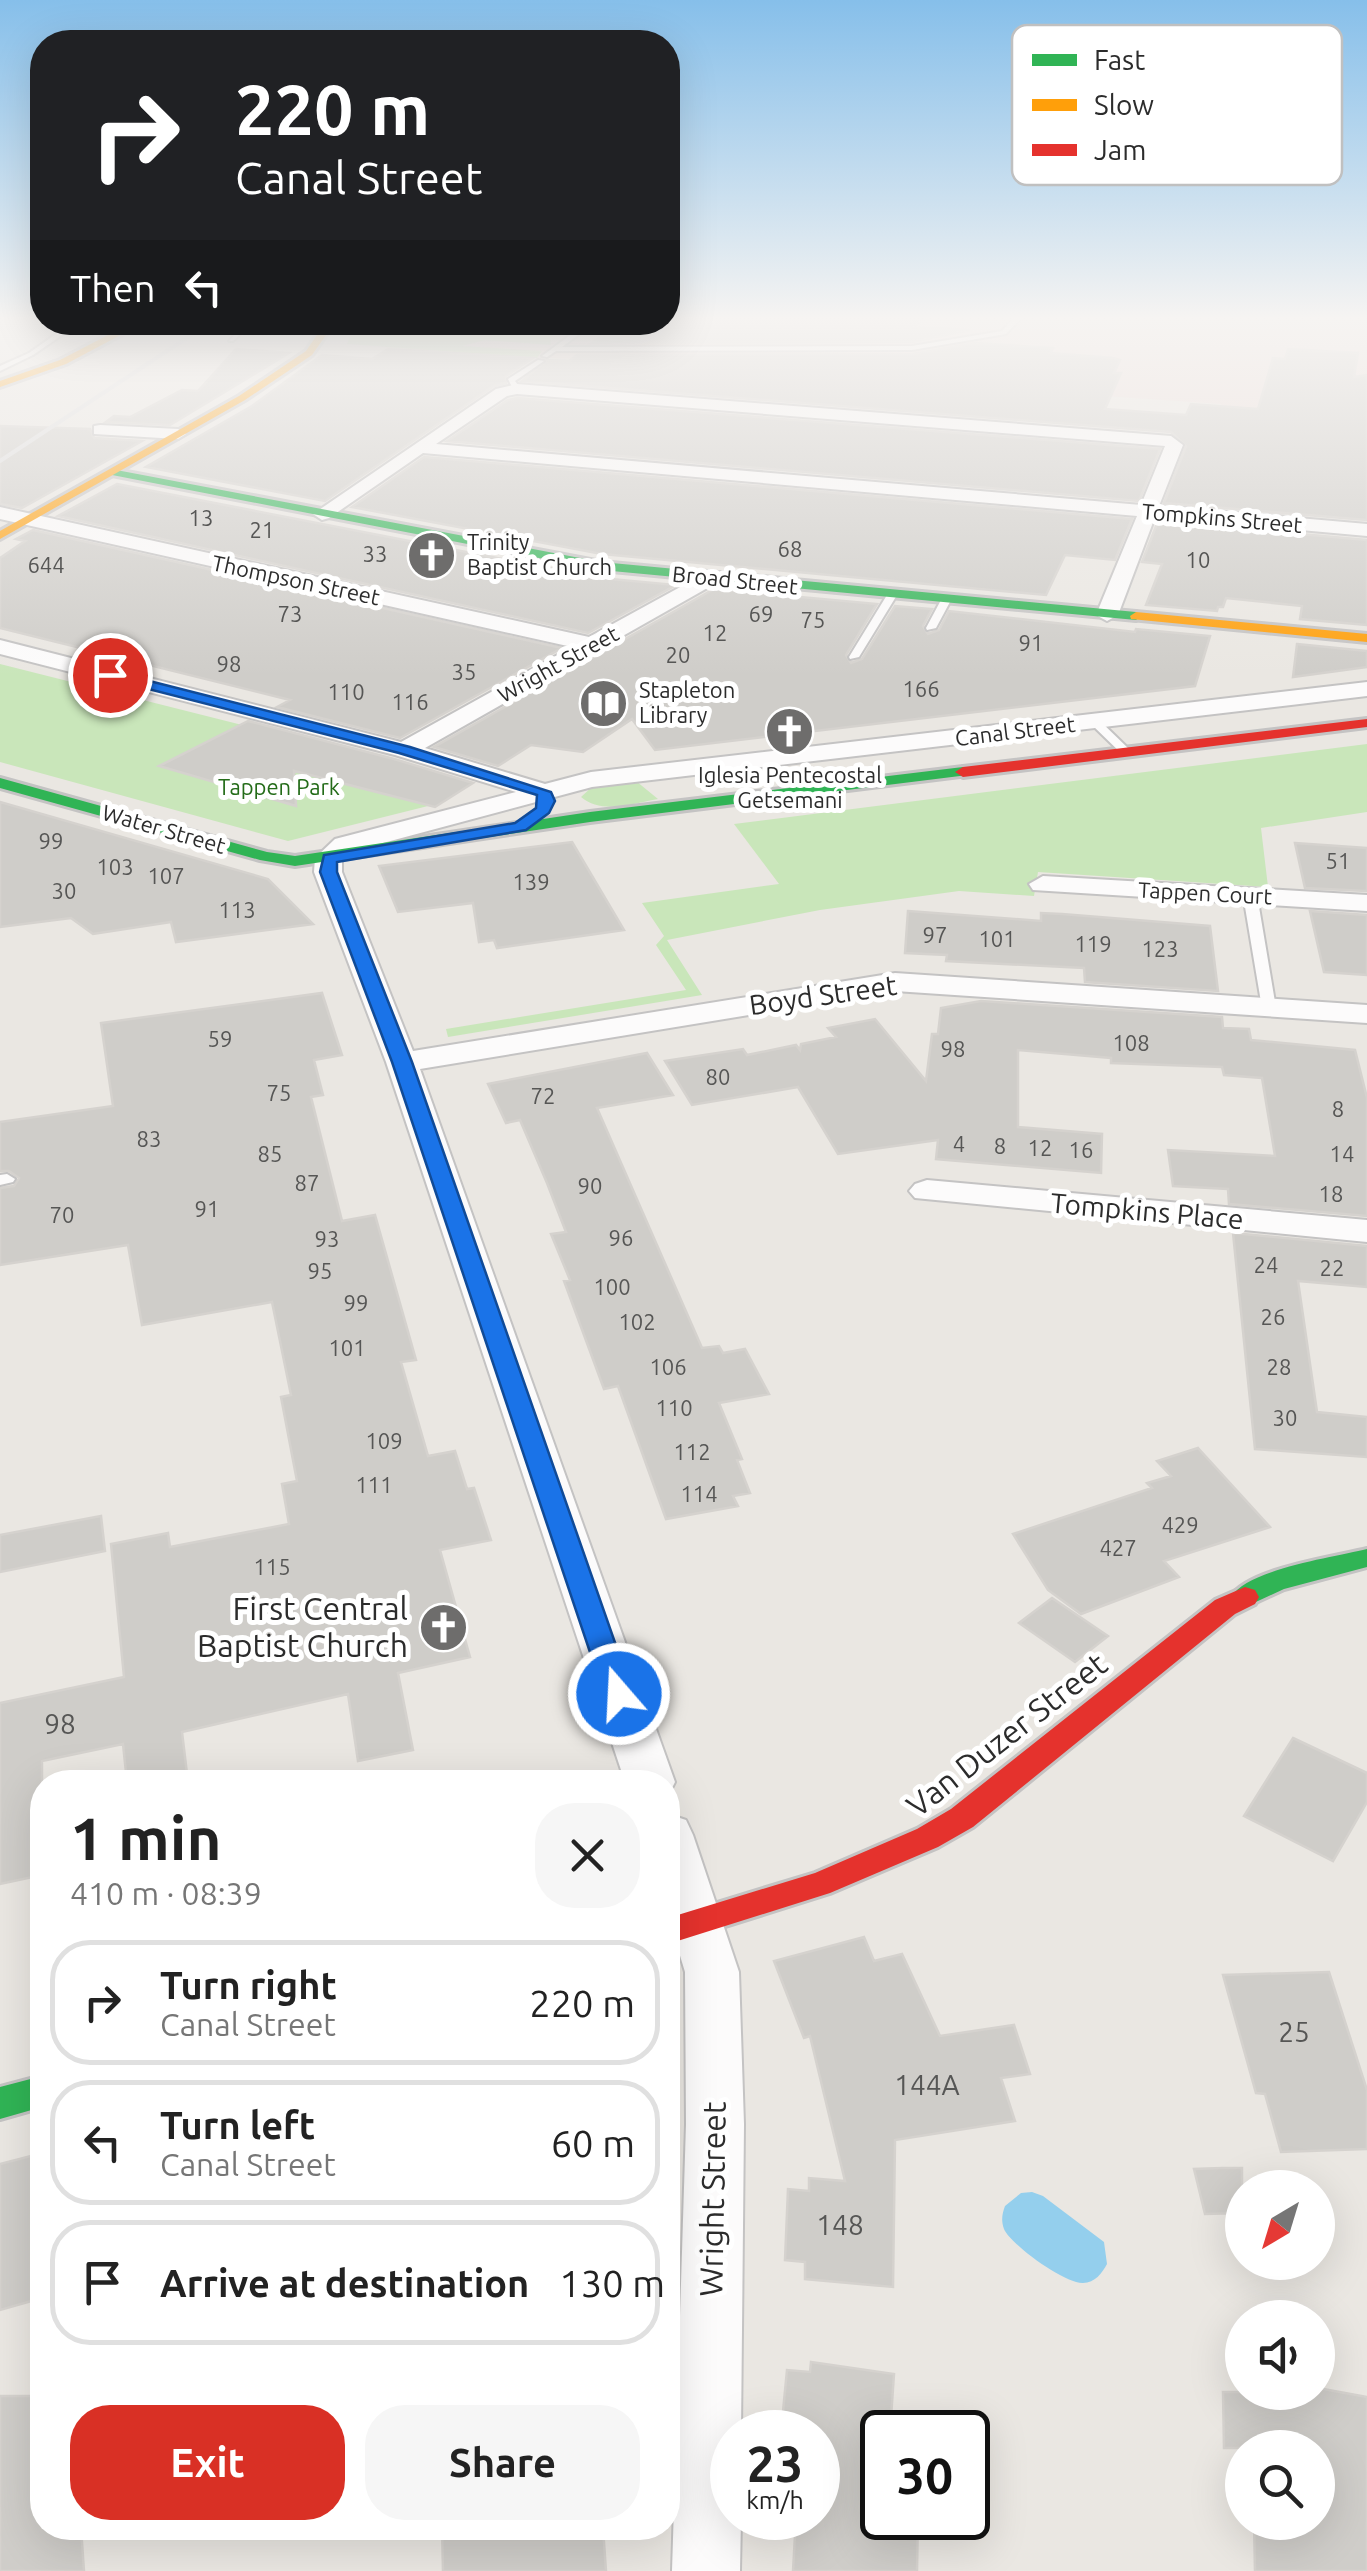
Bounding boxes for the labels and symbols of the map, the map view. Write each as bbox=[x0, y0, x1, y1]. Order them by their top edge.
legend bbox=[1012, 25, 1342, 185]
text: Fast bbox=[1094, 44, 1145, 75]
text: Slow bbox=[1094, 89, 1154, 120]
text: Jam bbox=[1094, 134, 1146, 165]
street label: Tompkins Street bbox=[1141, 498, 1304, 537]
house number: 13 bbox=[189, 505, 213, 530]
house number: 21 bbox=[250, 517, 274, 542]
church icon: Trinity Baptist Church bbox=[406, 529, 458, 581]
place label: Trinity Baptist Church bbox=[467, 529, 612, 579]
house number: 68 bbox=[778, 536, 802, 561]
house number: 33 bbox=[363, 541, 387, 566]
house number: 10 bbox=[1186, 547, 1210, 572]
street label: Thompson Street bbox=[210, 550, 383, 610]
house number: 644 bbox=[27, 552, 65, 577]
street label: Broad Street bbox=[671, 560, 799, 599]
house number: 73 bbox=[278, 601, 302, 626]
house number: 69 bbox=[749, 601, 773, 626]
house number: 75 bbox=[801, 607, 825, 632]
street label: Wright Street bbox=[493, 620, 623, 707]
house number: 12 bbox=[703, 620, 727, 645]
house number: 91 bbox=[1019, 630, 1043, 655]
pin bbox=[68, 633, 153, 718]
house number: 20 bbox=[666, 642, 690, 667]
house number: 98 bbox=[217, 651, 241, 676]
house number: 35 bbox=[452, 659, 476, 684]
house number: 166 bbox=[902, 676, 940, 701]
library icon: Stapleton Library bbox=[578, 677, 630, 729]
place label: Stapleton Library bbox=[639, 677, 735, 727]
house number: 110 bbox=[327, 679, 365, 704]
house number: 116 bbox=[391, 689, 429, 714]
church icon: Iglesia Pentecostal Getsemani bbox=[764, 705, 816, 757]
street label: Canal Street bbox=[953, 711, 1077, 750]
place label: Iglesia Pentecostal Getsemani bbox=[698, 762, 882, 812]
park label: Tappen Park bbox=[218, 774, 340, 799]
street label: Water Street bbox=[100, 799, 229, 858]
house number: 99 bbox=[39, 828, 63, 853]
house number: 51 bbox=[1326, 848, 1350, 873]
house number: 103 bbox=[96, 854, 134, 879]
house number: 107 bbox=[147, 863, 185, 888]
house number: 139 bbox=[512, 869, 550, 894]
street label: Tappen Court bbox=[1137, 877, 1273, 909]
house number: 30 bbox=[52, 878, 76, 903]
house number: 113 bbox=[218, 897, 256, 922]
house number: 97 bbox=[923, 922, 947, 947]
house number: 101 bbox=[978, 926, 1016, 951]
house number: 119 bbox=[1074, 931, 1112, 956]
house number: 123 bbox=[1141, 936, 1179, 961]
street label: Boyd Street bbox=[747, 969, 899, 1020]
house number: 59 bbox=[208, 1026, 232, 1051]
house number: 108 bbox=[1112, 1030, 1150, 1055]
house number: 98 bbox=[941, 1036, 965, 1061]
house number: 80 bbox=[706, 1064, 730, 1089]
house number: 75 bbox=[267, 1080, 291, 1105]
house number: 72 bbox=[531, 1083, 555, 1108]
house number: 8 bbox=[1332, 1096, 1344, 1121]
house number: 83 bbox=[137, 1126, 161, 1151]
house number: 4 bbox=[953, 1131, 965, 1156]
house number: 8 bbox=[994, 1133, 1006, 1158]
house number: 12 bbox=[1028, 1135, 1052, 1160]
house number: 16 bbox=[1069, 1137, 1093, 1162]
house number: 85 bbox=[258, 1141, 282, 1166]
house number: 14 bbox=[1330, 1141, 1354, 1166]
house number: 87 bbox=[295, 1170, 319, 1195]
house number: 90 bbox=[578, 1173, 602, 1198]
house number: 18 bbox=[1319, 1181, 1343, 1206]
street label: Tompkins Place bbox=[1049, 1187, 1245, 1234]
house number: 91 bbox=[195, 1196, 219, 1221]
house number: 70 bbox=[50, 1202, 74, 1227]
house number: 96 bbox=[609, 1225, 633, 1250]
house number: 93 bbox=[315, 1226, 339, 1251]
house number: 24 bbox=[1254, 1252, 1278, 1277]
house number: 22 bbox=[1320, 1255, 1344, 1280]
house number: 95 bbox=[308, 1258, 332, 1283]
house number: 100 bbox=[593, 1274, 631, 1299]
house number: 99 bbox=[344, 1290, 368, 1315]
house number: 26 bbox=[1261, 1304, 1285, 1329]
house number: 102 bbox=[618, 1309, 656, 1334]
house number: 101 bbox=[328, 1335, 366, 1360]
house number: 106 bbox=[649, 1354, 687, 1379]
house number: 28 bbox=[1267, 1354, 1291, 1379]
house number: 110 bbox=[655, 1395, 693, 1420]
house number: 30 bbox=[1273, 1405, 1297, 1430]
house number: 109 bbox=[365, 1428, 403, 1453]
house number: 112 bbox=[673, 1439, 711, 1464]
house number: 111 bbox=[355, 1472, 393, 1497]
house number: 114 bbox=[680, 1481, 718, 1506]
house number: 429 bbox=[1161, 1512, 1199, 1537]
house number: 427 bbox=[1099, 1535, 1137, 1560]
house number: 115 bbox=[253, 1554, 291, 1579]
place label: First Central Baptist Church bbox=[197, 1590, 408, 1663]
church icon: First Central Baptist Church bbox=[417, 1601, 469, 1653]
position arrow bbox=[567, 1642, 671, 1746]
street label: Van Duzer Street bbox=[899, 1645, 1114, 1823]
house number: 98 bbox=[44, 1708, 76, 1739]
house number: 25 bbox=[1278, 2016, 1310, 2047]
house number: 144A bbox=[894, 2069, 960, 2100]
street label: Wright Street bbox=[692, 2101, 732, 2297]
north arrow bbox=[1225, 2170, 1335, 2280]
house number: 148 bbox=[816, 2209, 864, 2240]
speed limit sign: 30 bbox=[860, 2410, 990, 2540]

